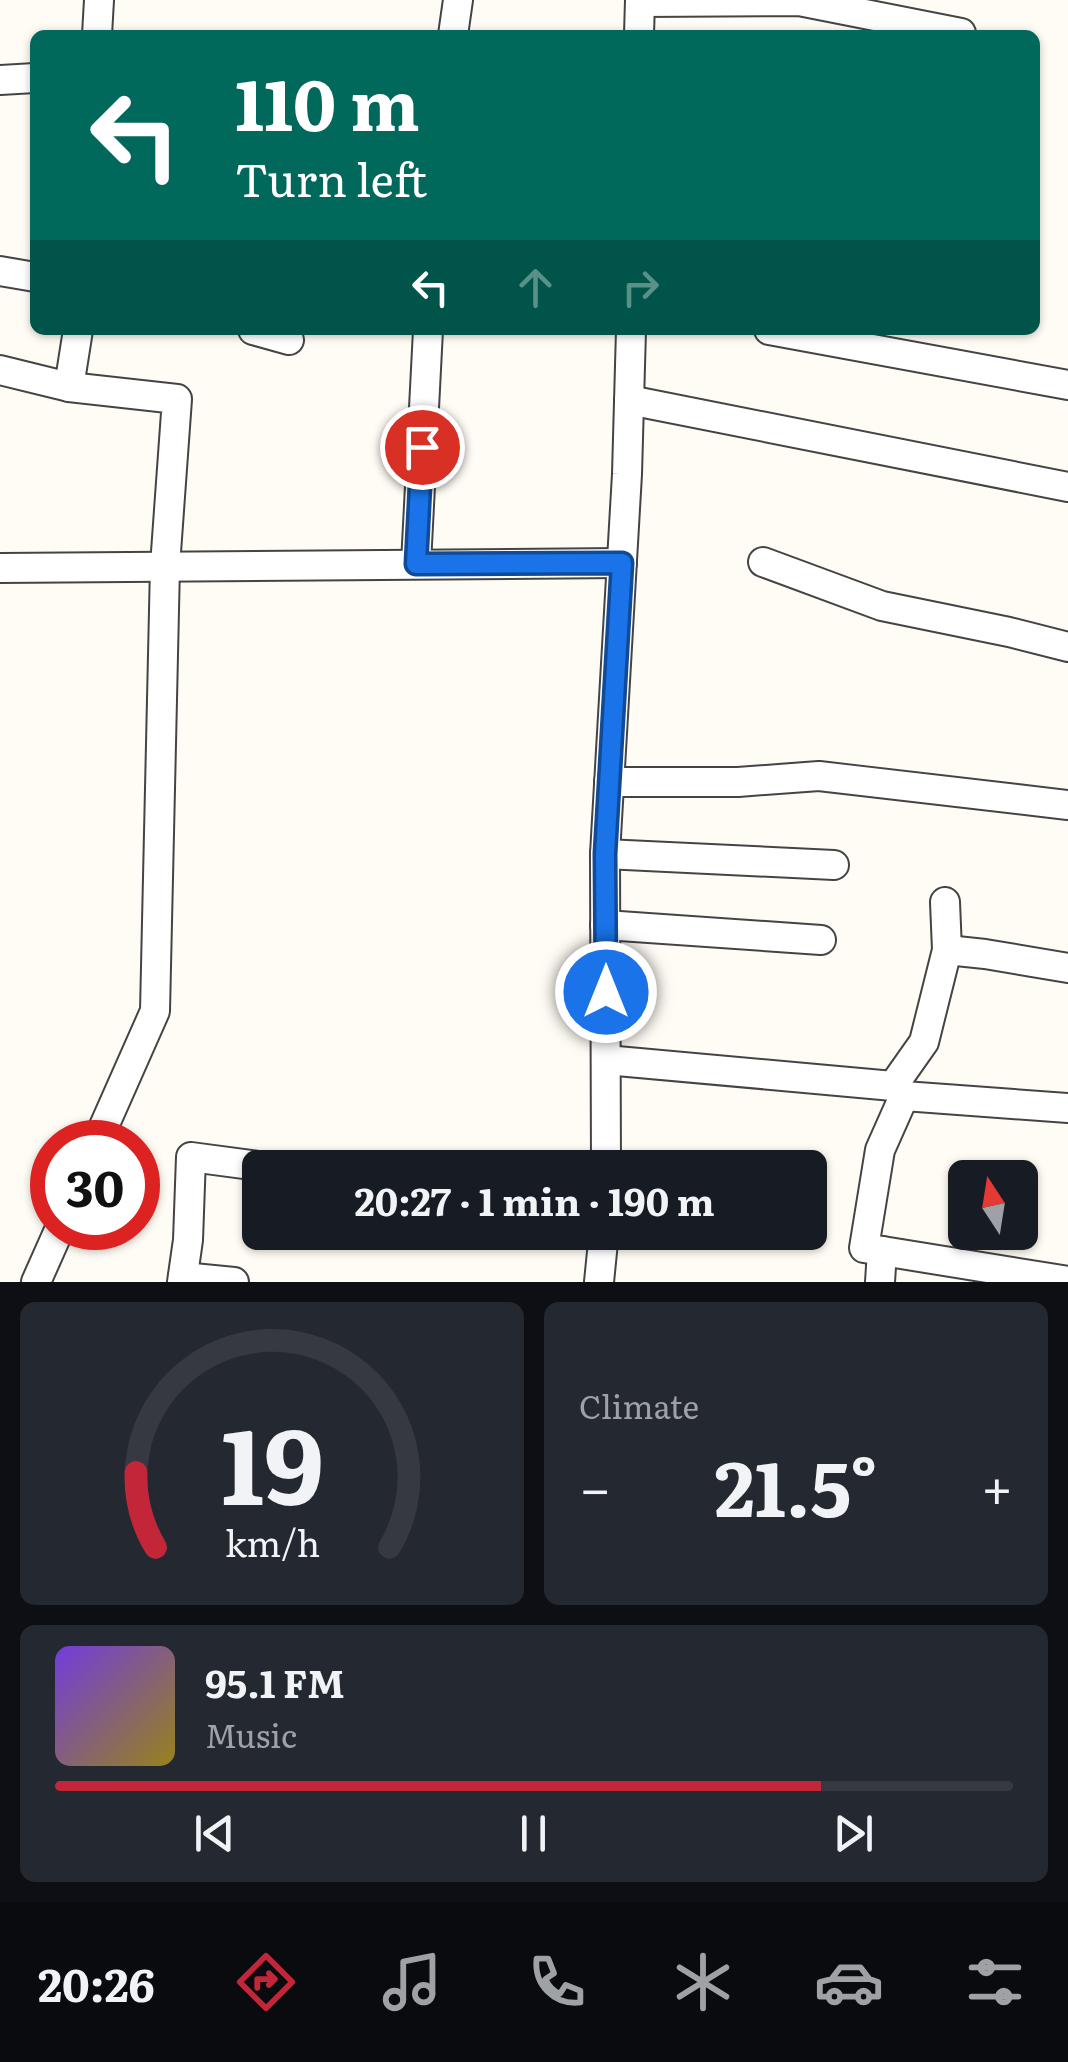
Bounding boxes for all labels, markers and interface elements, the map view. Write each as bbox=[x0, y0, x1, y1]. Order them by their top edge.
text: 110 m bbox=[235, 49, 420, 153]
icon: left bbox=[70, 70, 200, 200]
text: Turn left bbox=[235, 144, 427, 211]
icon: left bbox=[403, 260, 458, 315]
icon: ahead bbox=[508, 260, 563, 315]
icon: right bbox=[613, 260, 668, 315]
pin bbox=[380, 405, 465, 490]
icon: arrive bbox=[395, 420, 450, 475]
position arrow bbox=[554, 940, 658, 1044]
speed limit sign: 30 bbox=[30, 1120, 160, 1250]
north arrow bbox=[948, 1160, 1038, 1250]
map controls bbox=[948, 1160, 1038, 1250]
text: 20:27 · 1 min · 190 m bbox=[354, 1171, 715, 1228]
text: Climate bbox=[579, 1381, 699, 1429]
text: 19 bbox=[221, 1383, 323, 1537]
text: 21.5° bbox=[714, 1429, 878, 1540]
text: − bbox=[579, 1444, 611, 1526]
text: + bbox=[981, 1444, 1013, 1526]
text: km/h bbox=[224, 1515, 320, 1568]
text: 95.1 FM bbox=[205, 1653, 345, 1710]
text: Music bbox=[205, 1710, 297, 1758]
icon: previous bbox=[187, 1806, 242, 1861]
icon: pause bbox=[506, 1806, 561, 1861]
icon: next bbox=[826, 1806, 881, 1861]
icon: directions bbox=[231, 1947, 301, 2017]
icon: music bbox=[377, 1947, 447, 2017]
icon: phone bbox=[522, 1947, 592, 2017]
icon: climate bbox=[668, 1947, 738, 2017]
icon: car bbox=[814, 1947, 884, 2017]
icon: filters bbox=[960, 1947, 1030, 2017]
text: 20:26 bbox=[38, 1949, 155, 2016]

